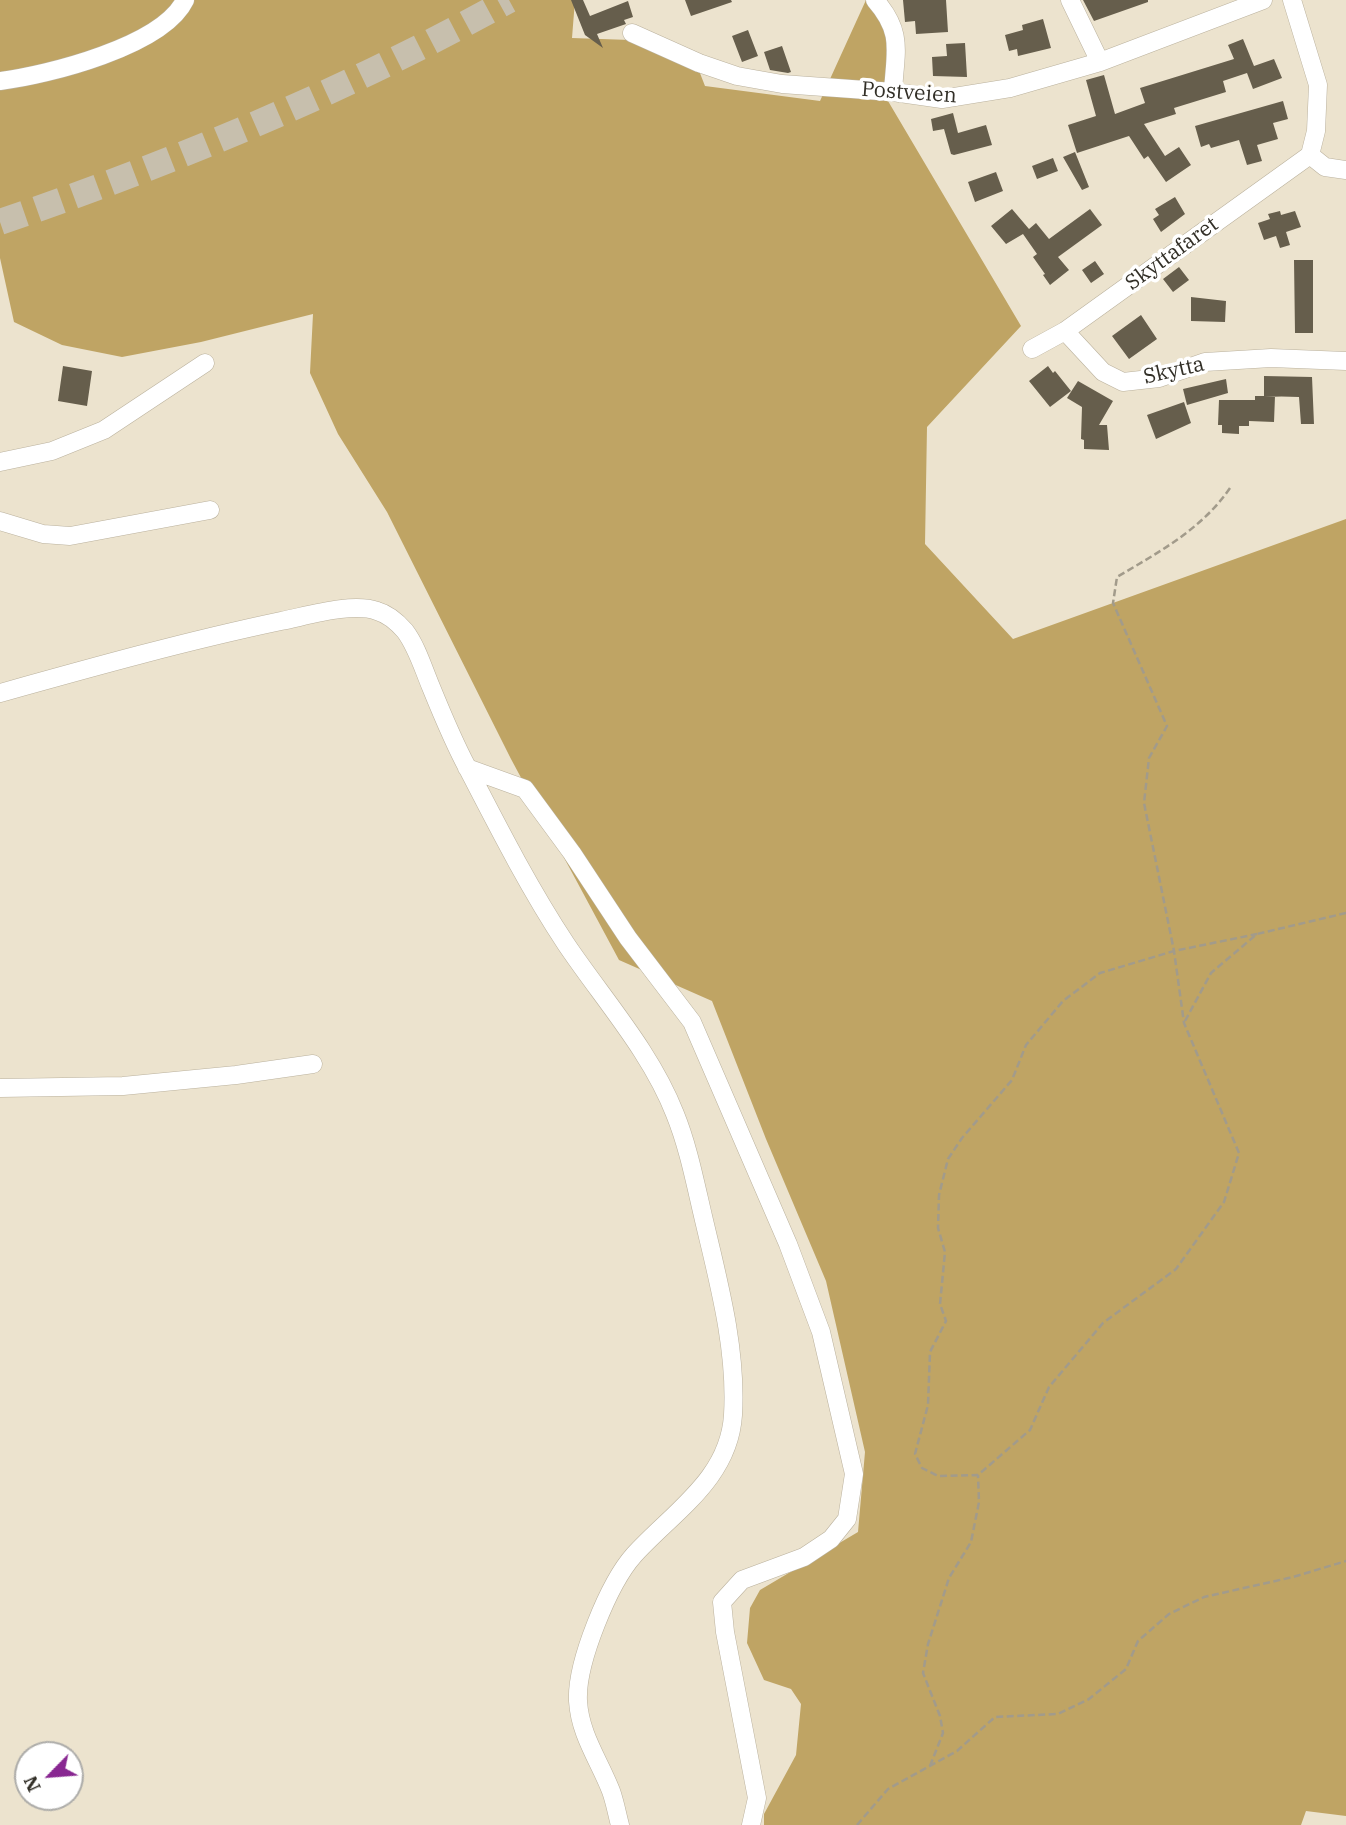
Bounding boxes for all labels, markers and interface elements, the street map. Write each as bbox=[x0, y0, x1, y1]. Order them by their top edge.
street label: Postveien bbox=[860, 77, 958, 109]
street label: Skyttafaret bbox=[1121, 212, 1223, 296]
street label: Skytta bbox=[1141, 352, 1207, 390]
north arrow bbox=[14, 1741, 84, 1811]
text: N bbox=[18, 1772, 46, 1796]

